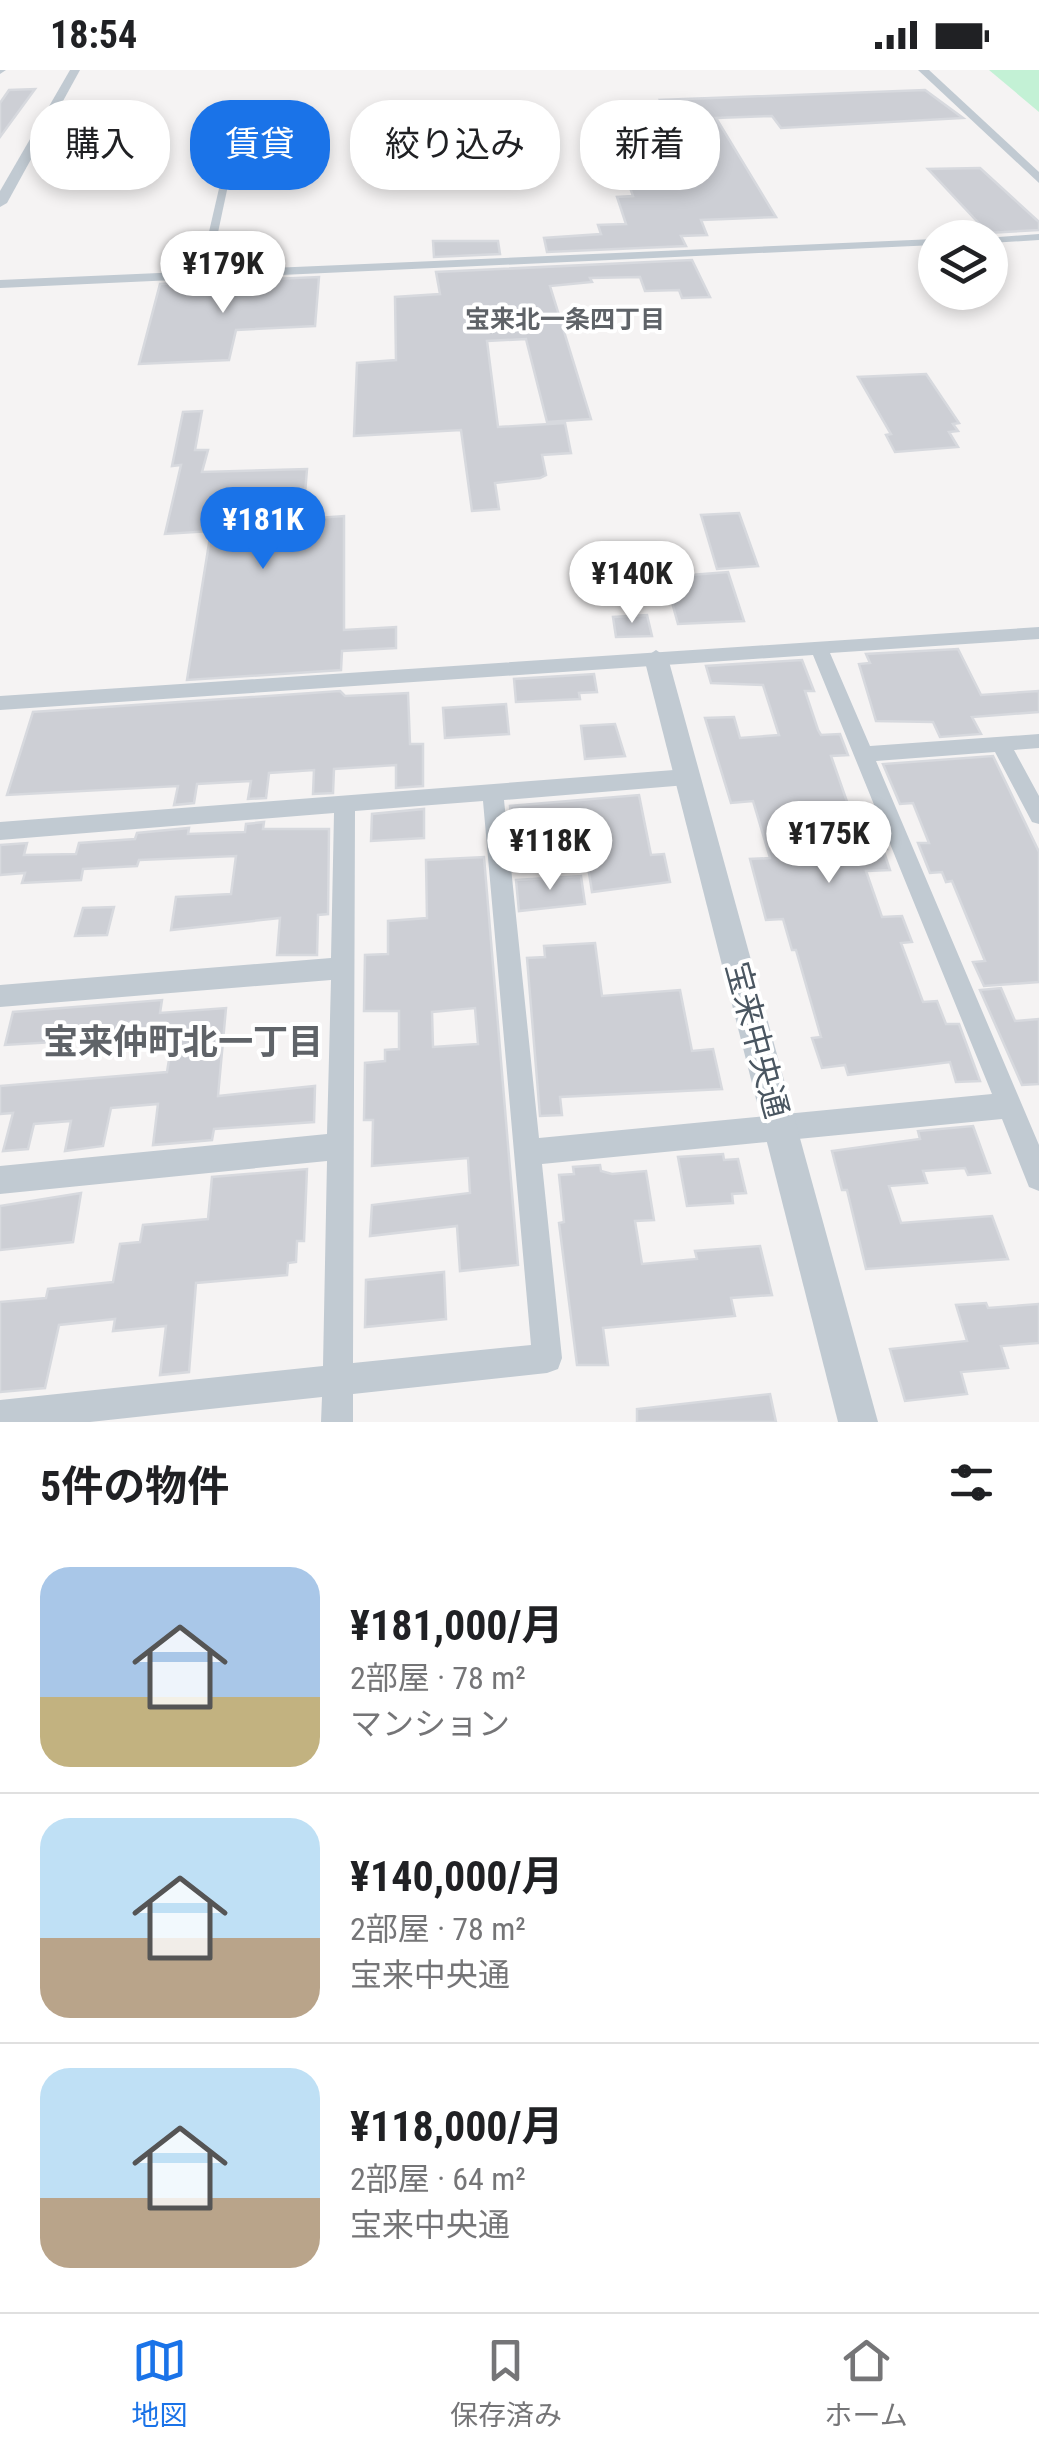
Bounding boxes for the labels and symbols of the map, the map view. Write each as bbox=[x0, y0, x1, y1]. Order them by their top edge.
pin: ¥179K bbox=[153, 231, 293, 316]
district label: 宝来北一条四丁目 bbox=[465, 305, 665, 334]
pin: ¥181K bbox=[193, 487, 333, 572]
pin: ¥140K bbox=[562, 541, 702, 626]
pin: ¥175K bbox=[759, 801, 899, 886]
pin: ¥118K bbox=[480, 808, 620, 893]
street label: 宝来中央通 bbox=[718, 958, 796, 1122]
district label: 宝来仲町北一丁目 bbox=[43, 1022, 323, 1063]

